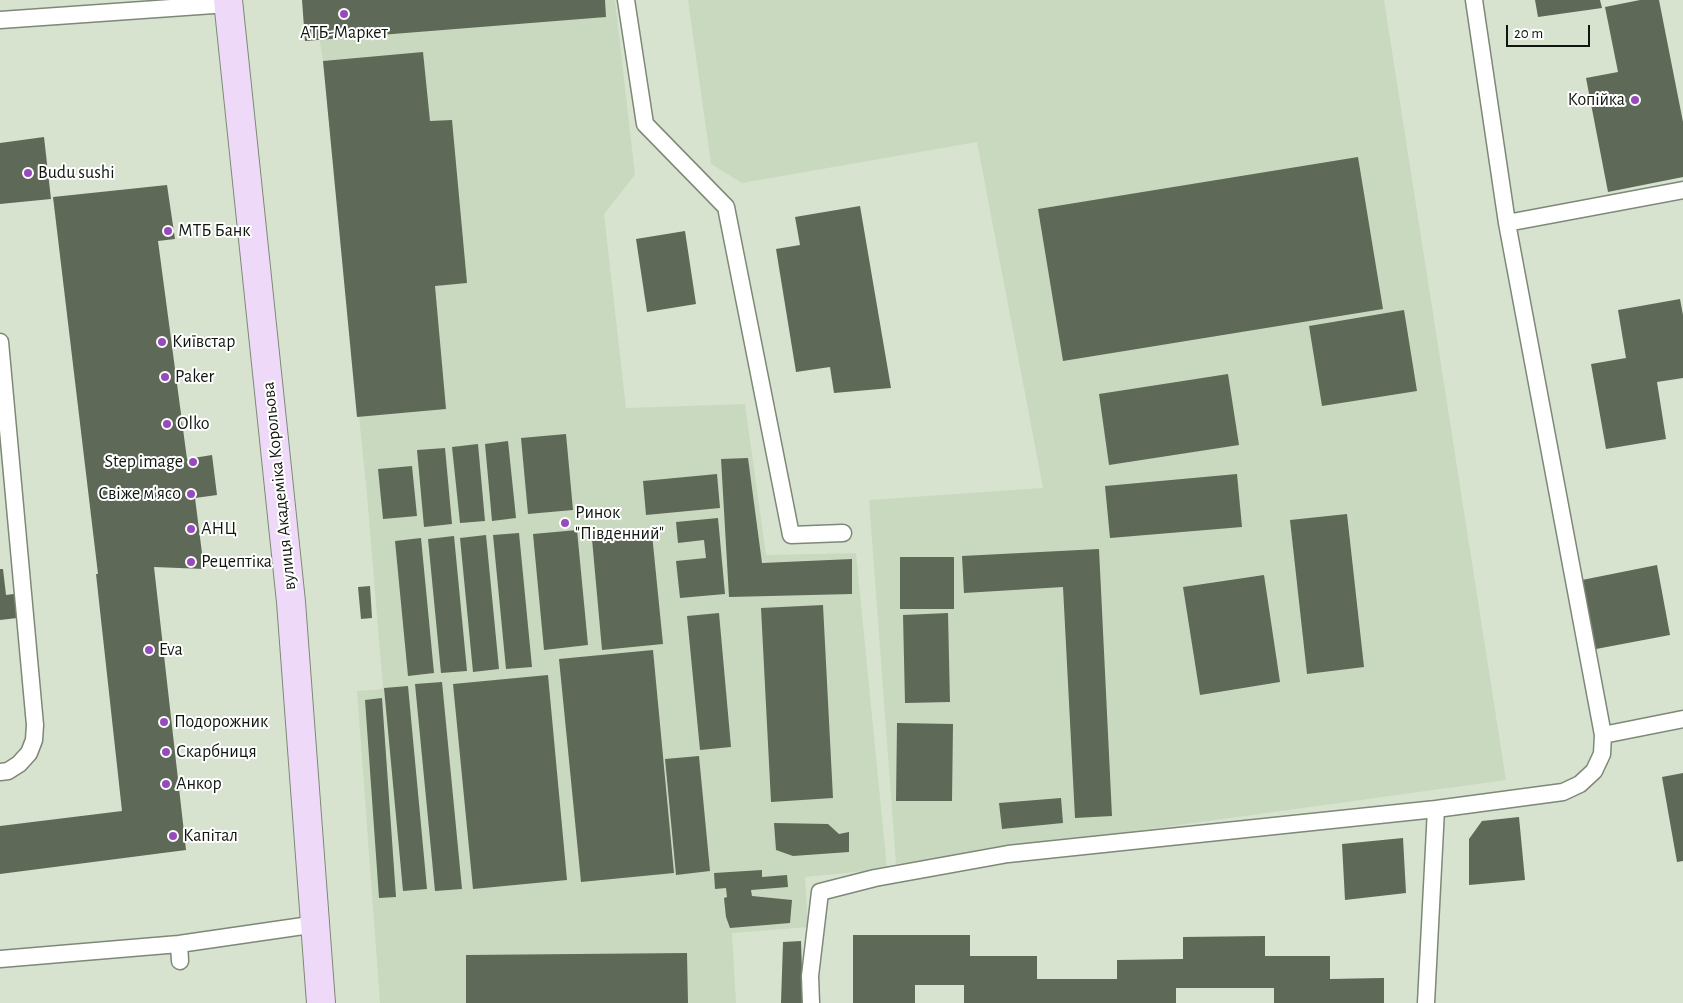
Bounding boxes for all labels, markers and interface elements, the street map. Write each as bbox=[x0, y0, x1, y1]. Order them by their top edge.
marker: АТБ-Маркет bbox=[338, 8, 350, 20]
scale bar bbox=[1508, 15, 1592, 47]
place label: АТБ-Маркет bbox=[300, 22, 388, 44]
text: 20 m bbox=[1514, 26, 1543, 41]
place label: Копійка bbox=[1568, 89, 1625, 111]
marker: Копійка bbox=[1629, 94, 1641, 106]
place label: Budu sushi bbox=[38, 162, 115, 184]
marker: Budu sushi bbox=[22, 167, 34, 179]
place label: МТБ Банк bbox=[178, 220, 251, 242]
marker: МТБ Банк bbox=[162, 225, 174, 237]
place label: Київстар bbox=[172, 331, 235, 353]
marker: Київстар bbox=[156, 336, 168, 348]
place label: Paker bbox=[175, 366, 214, 388]
marker: Paker bbox=[159, 371, 171, 383]
street label: вулиця Академіка Корольова bbox=[257, 381, 301, 591]
place label: Olko bbox=[177, 413, 210, 435]
marker: Olko bbox=[161, 418, 173, 430]
place label: Step image bbox=[104, 451, 183, 473]
marker: Step image bbox=[187, 456, 199, 468]
place label: Свіже м'ясо bbox=[98, 483, 181, 505]
marker: Свіже м'ясо bbox=[185, 488, 197, 500]
place label: Ринок "Південний" bbox=[575, 502, 664, 544]
marker: Ринок "Південний" bbox=[559, 517, 571, 529]
place label: АНЦ bbox=[201, 518, 237, 540]
marker: АНЦ bbox=[185, 523, 197, 535]
place label: Рецептіка bbox=[201, 551, 272, 573]
marker: Рецептіка bbox=[185, 556, 197, 568]
place label: Eva bbox=[159, 639, 183, 661]
marker: Eva bbox=[143, 644, 155, 656]
place label: Подорожник bbox=[174, 711, 268, 733]
marker: Подорожник bbox=[158, 716, 170, 728]
place label: Скарбниця bbox=[176, 741, 257, 763]
marker: Скарбниця bbox=[160, 746, 172, 758]
place label: Анкор bbox=[176, 773, 222, 795]
marker: Анкор bbox=[160, 778, 172, 790]
place label: Капітал bbox=[183, 825, 238, 847]
marker: Капітал bbox=[167, 830, 179, 842]

